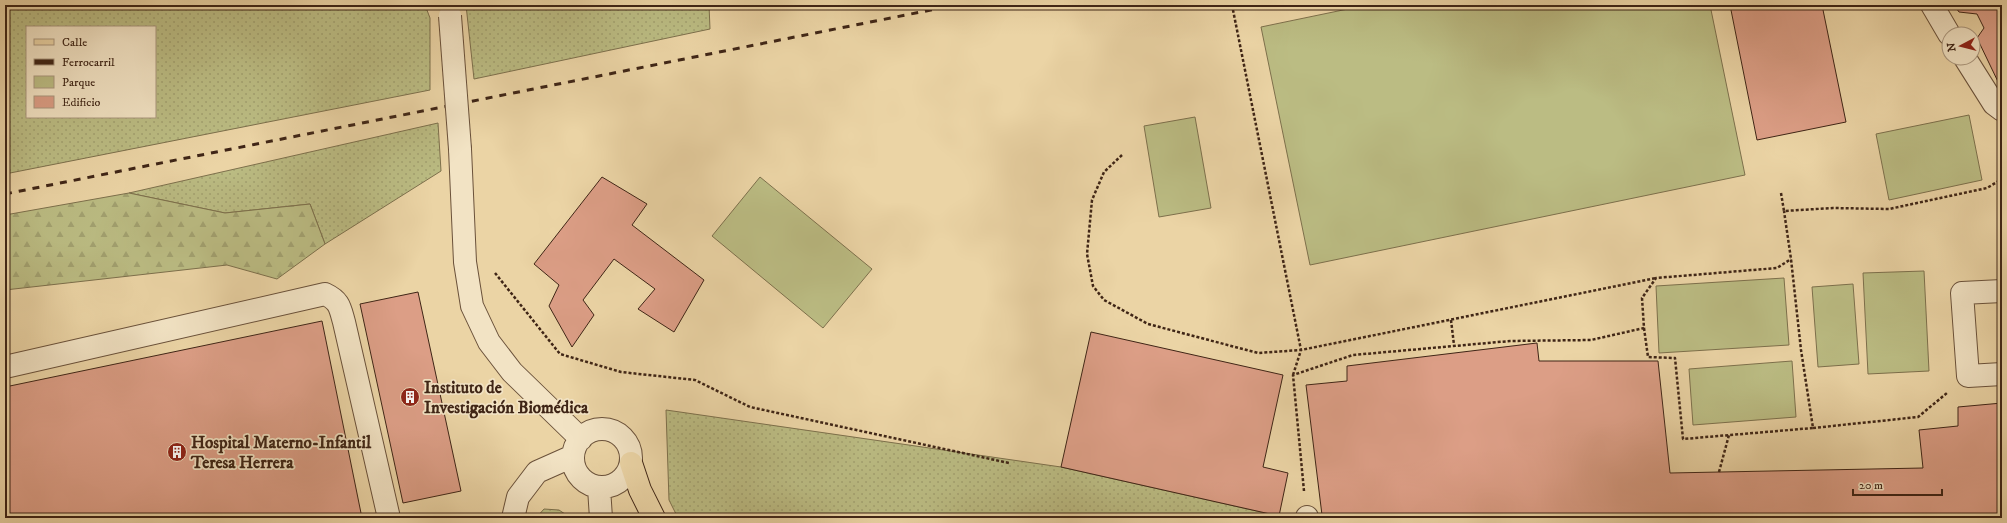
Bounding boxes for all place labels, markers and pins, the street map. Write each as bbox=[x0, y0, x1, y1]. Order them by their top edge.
place label: Instituto de Investigación Biomédica bbox=[424, 377, 589, 419]
building icon: Instituto de Investigación Biomédica bbox=[399, 386, 421, 408]
place label: Hospital Materno-Infantil Teresa Herrera bbox=[190, 432, 372, 474]
building icon: Hospital Materno-Infantil Teresa Herrera bbox=[166, 441, 188, 463]

